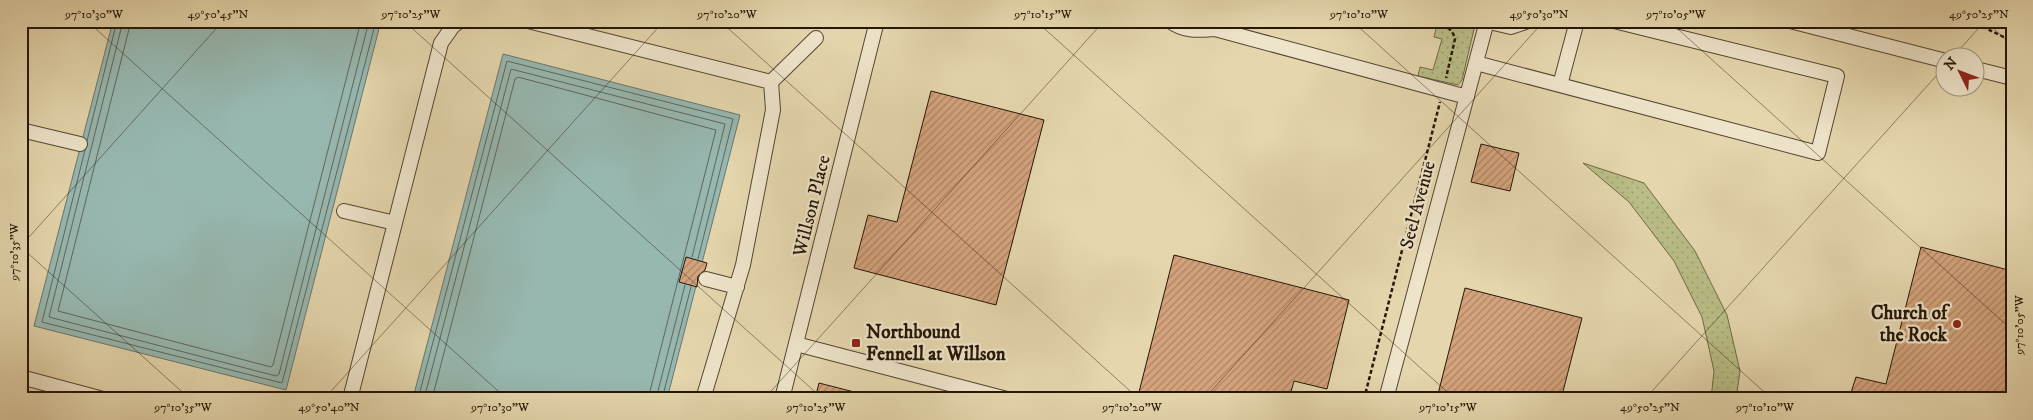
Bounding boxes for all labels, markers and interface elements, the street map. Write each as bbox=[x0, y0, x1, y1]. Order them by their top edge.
text: 97°10'30"W bbox=[64, 7, 124, 22]
text: 49°50'45"N bbox=[188, 7, 249, 22]
text: 97°10'25"W bbox=[381, 7, 441, 22]
text: 97°10'20"W bbox=[696, 7, 758, 22]
text: 97°10'15"W bbox=[1013, 7, 1073, 22]
text: 97°10'10"W bbox=[1329, 7, 1389, 22]
text: 49°50'30"N bbox=[1510, 7, 1569, 22]
text: 97°10'05"W bbox=[1645, 7, 1707, 22]
text: 49°50'25"N bbox=[1949, 7, 2009, 22]
north arrow bbox=[1936, 48, 1986, 98]
text: N bbox=[1941, 53, 1962, 74]
street label: Willson Place bbox=[788, 153, 836, 260]
street label: Seel Avenue bbox=[1395, 158, 1441, 252]
text: 97°10'35"W bbox=[7, 222, 22, 282]
text: 97°10'05"W bbox=[2012, 294, 2027, 356]
place label: Church of the Rock bbox=[1871, 302, 1951, 347]
marker: Church of the Rock bbox=[1951, 318, 1963, 330]
place label: Northbound Fennell at Willson bbox=[866, 321, 1007, 366]
marker: Northbound Fennell at Willson bbox=[850, 337, 862, 349]
text: 97°10'35"W bbox=[153, 400, 213, 415]
text: 49°50'40"N bbox=[298, 400, 360, 415]
text: 97°10'30"W bbox=[470, 400, 530, 415]
text: 97°10'25"W bbox=[786, 400, 846, 415]
text: 97°10'20"W bbox=[1101, 400, 1163, 415]
text: 97°10'15"W bbox=[1418, 400, 1478, 415]
text: 49°50'25"N bbox=[1620, 400, 1680, 415]
text: 97°10'10"W bbox=[1735, 400, 1795, 415]

